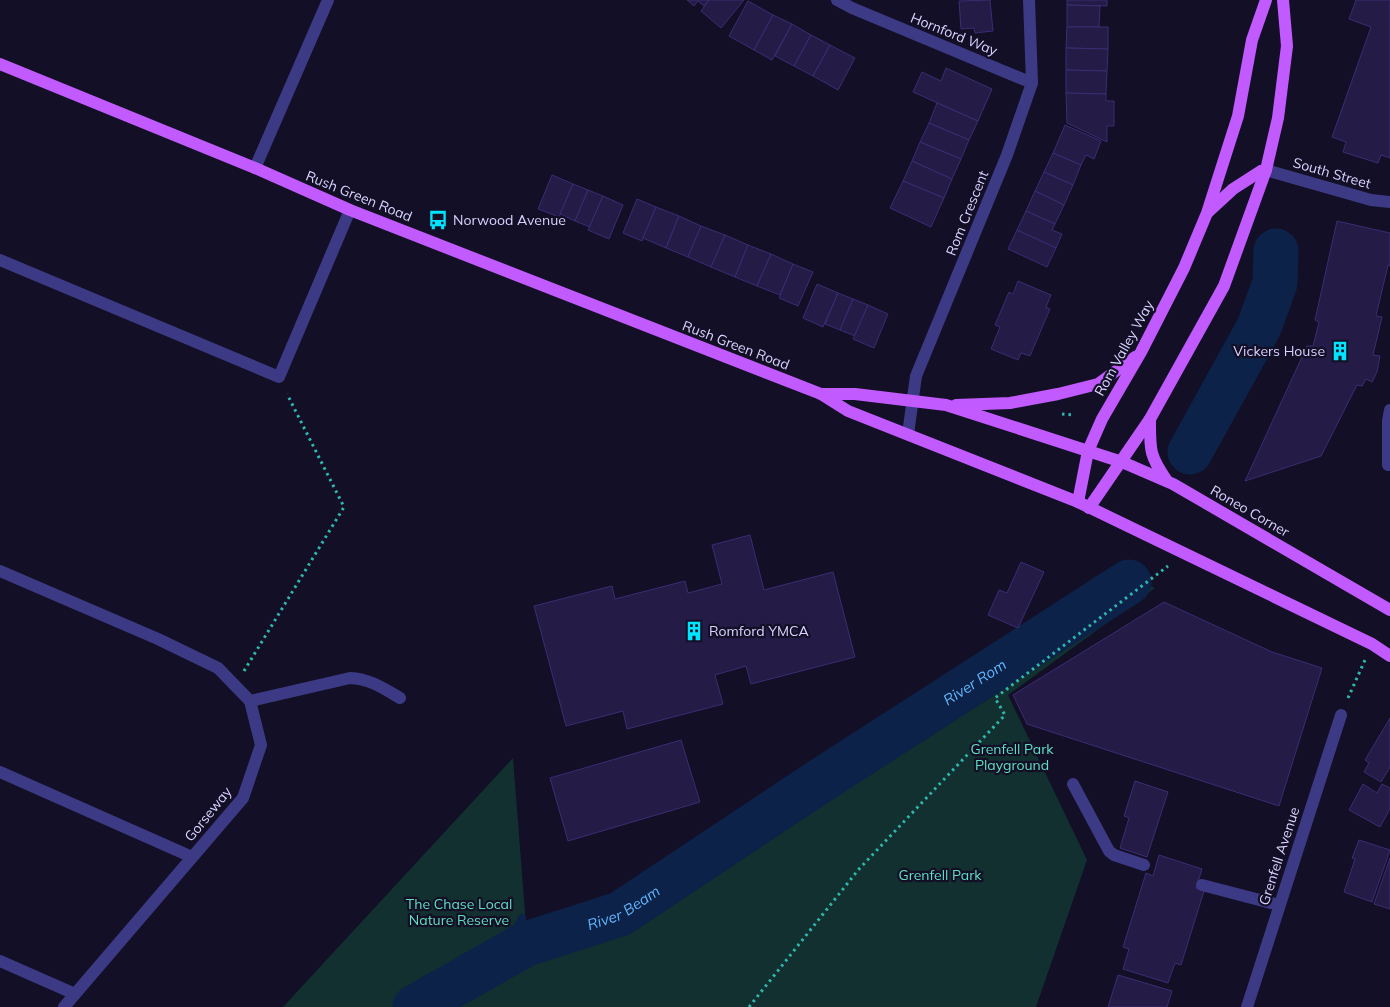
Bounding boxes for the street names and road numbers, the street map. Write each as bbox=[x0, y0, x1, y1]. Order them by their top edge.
street label: Hornford Way bbox=[908, 8, 1001, 60]
street label: South Street bbox=[1291, 153, 1373, 193]
street label: Rush Green Road bbox=[303, 166, 415, 226]
street label: Rom Crescent bbox=[942, 168, 992, 258]
street label: Rom Valley Way bbox=[1090, 297, 1158, 399]
street label: Rush Green Road bbox=[680, 316, 792, 374]
street label: Roneo Corner bbox=[1207, 481, 1293, 541]
street label: Gorseway bbox=[180, 782, 236, 845]
street label: Grenfell Avenue bbox=[1255, 805, 1303, 907]

